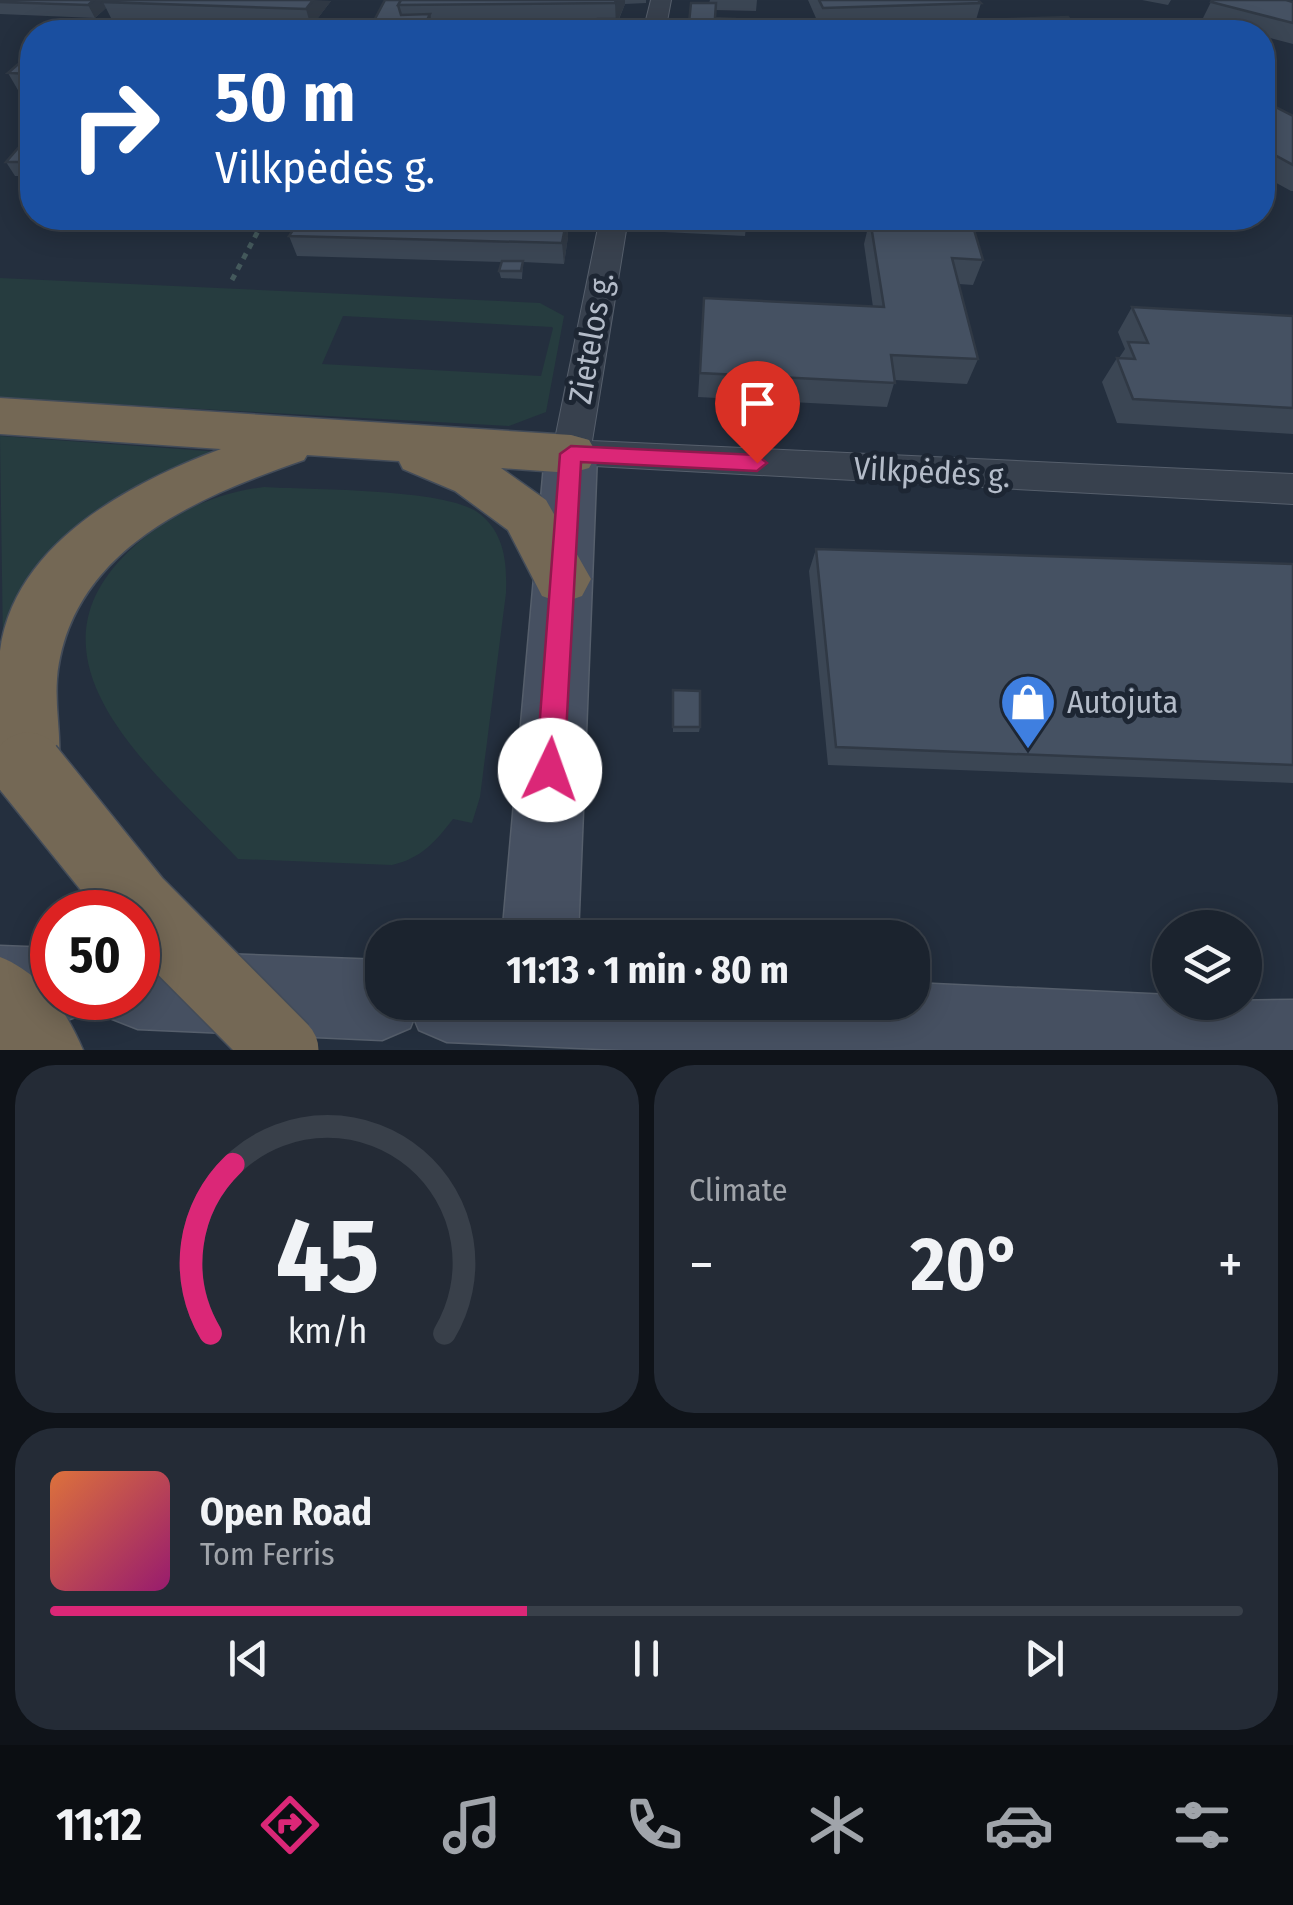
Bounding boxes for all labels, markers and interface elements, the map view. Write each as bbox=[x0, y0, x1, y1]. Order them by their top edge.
text: 50 m bbox=[215, 56, 356, 140]
icon: right bbox=[50, 60, 180, 190]
text: Vilkpėdės g. bbox=[215, 141, 435, 195]
street label: Zietelos g. bbox=[561, 269, 621, 407]
pin bbox=[715, 361, 800, 464]
icon: arrive bbox=[730, 376, 785, 431]
street label: Vilkpėdės g. bbox=[853, 449, 1011, 495]
shop icon: Autojuta bbox=[998, 672, 1058, 751]
place label: Autojuta bbox=[1067, 683, 1178, 721]
position arrow bbox=[498, 718, 602, 822]
speed limit sign: 50 bbox=[30, 890, 160, 1020]
map controls bbox=[1152, 910, 1262, 1020]
button: layers bbox=[1152, 910, 1262, 1020]
text: 11:13 · 1 min · 80 m bbox=[506, 947, 789, 993]
text: Climate bbox=[689, 1171, 788, 1209]
text: 45 bbox=[275, 1194, 379, 1319]
text: 20° bbox=[911, 1220, 1021, 1310]
text: − bbox=[689, 1232, 714, 1298]
text: + bbox=[1218, 1232, 1243, 1298]
text: km/h bbox=[287, 1310, 367, 1352]
text: Open Road bbox=[200, 1489, 372, 1535]
text: Tom Ferris bbox=[200, 1535, 335, 1573]
icon: previous bbox=[221, 1631, 276, 1686]
icon: pause bbox=[619, 1631, 674, 1686]
icon: next bbox=[1017, 1631, 1072, 1686]
icon: directions bbox=[255, 1790, 325, 1860]
icon: music bbox=[437, 1790, 507, 1860]
icon: phone bbox=[619, 1790, 689, 1860]
icon: climate bbox=[802, 1790, 872, 1860]
icon: car bbox=[984, 1790, 1054, 1860]
icon: filters bbox=[1167, 1790, 1237, 1860]
text: 11:12 bbox=[56, 1798, 142, 1852]

